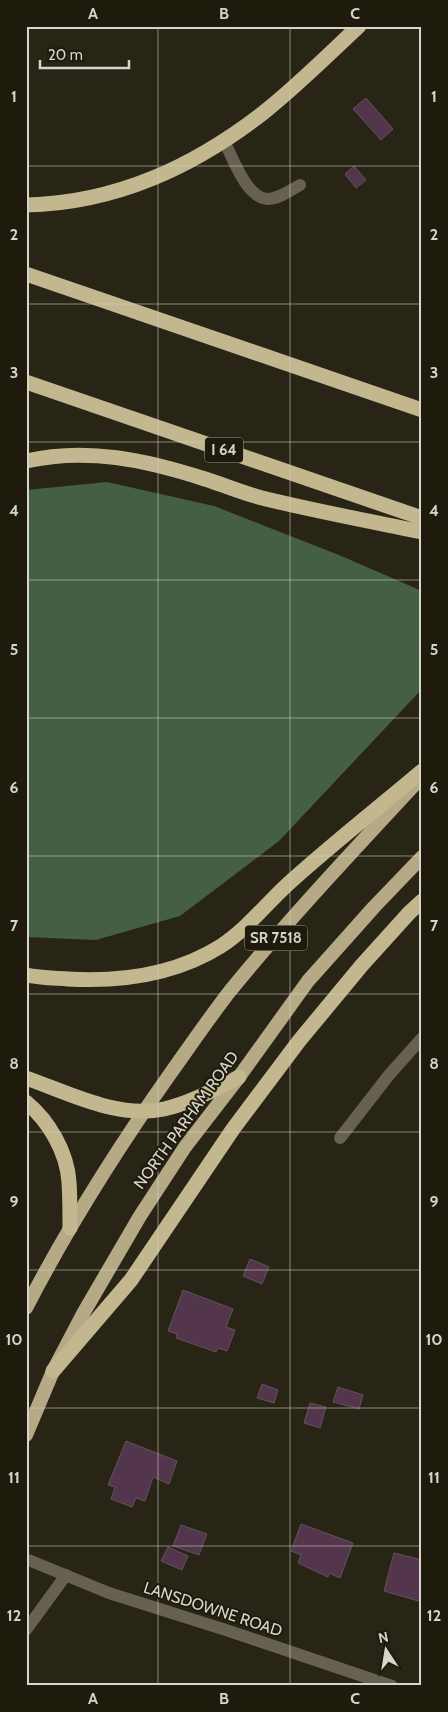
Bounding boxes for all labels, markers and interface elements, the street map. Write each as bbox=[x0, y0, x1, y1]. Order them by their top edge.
text: A bbox=[88, 4, 98, 23]
text: B bbox=[219, 4, 229, 23]
text: C bbox=[350, 4, 360, 23]
scale bar bbox=[40, 38, 129, 70]
text: 20 m bbox=[48, 46, 83, 64]
text: 1 bbox=[11, 87, 17, 106]
text: 1 bbox=[431, 87, 437, 106]
text: 2 bbox=[10, 225, 18, 244]
text: 2 bbox=[430, 225, 438, 244]
text: 3 bbox=[10, 363, 18, 382]
text: 3 bbox=[430, 363, 438, 382]
road number: I 64 bbox=[205, 438, 243, 462]
text: 4 bbox=[9, 501, 19, 520]
text: 4 bbox=[429, 501, 439, 520]
text: 5 bbox=[10, 640, 18, 659]
text: 5 bbox=[430, 640, 438, 659]
text: 6 bbox=[10, 778, 19, 797]
text: 6 bbox=[430, 778, 439, 797]
text: 7 bbox=[10, 916, 19, 935]
text: 7 bbox=[430, 916, 439, 935]
road number: SR 7518 bbox=[245, 926, 307, 950]
street label: NORTH PARHAM ROAD bbox=[130, 1047, 242, 1193]
text: 8 bbox=[9, 1054, 19, 1073]
text: 8 bbox=[429, 1054, 439, 1073]
text: 9 bbox=[10, 1192, 19, 1211]
text: 9 bbox=[430, 1192, 439, 1211]
text: 10 bbox=[5, 1330, 23, 1349]
text: 10 bbox=[425, 1330, 443, 1349]
text: 11 bbox=[8, 1468, 20, 1487]
text: 11 bbox=[428, 1468, 440, 1487]
street label: LANSDOWNE ROAD bbox=[141, 1578, 285, 1640]
text: 12 bbox=[7, 1606, 21, 1625]
text: 12 bbox=[427, 1606, 441, 1625]
north arrow bbox=[360, 1624, 410, 1674]
text: N bbox=[377, 1627, 390, 1647]
text: A bbox=[88, 1689, 98, 1708]
text: B bbox=[219, 1689, 229, 1708]
text: C bbox=[350, 1689, 360, 1708]

